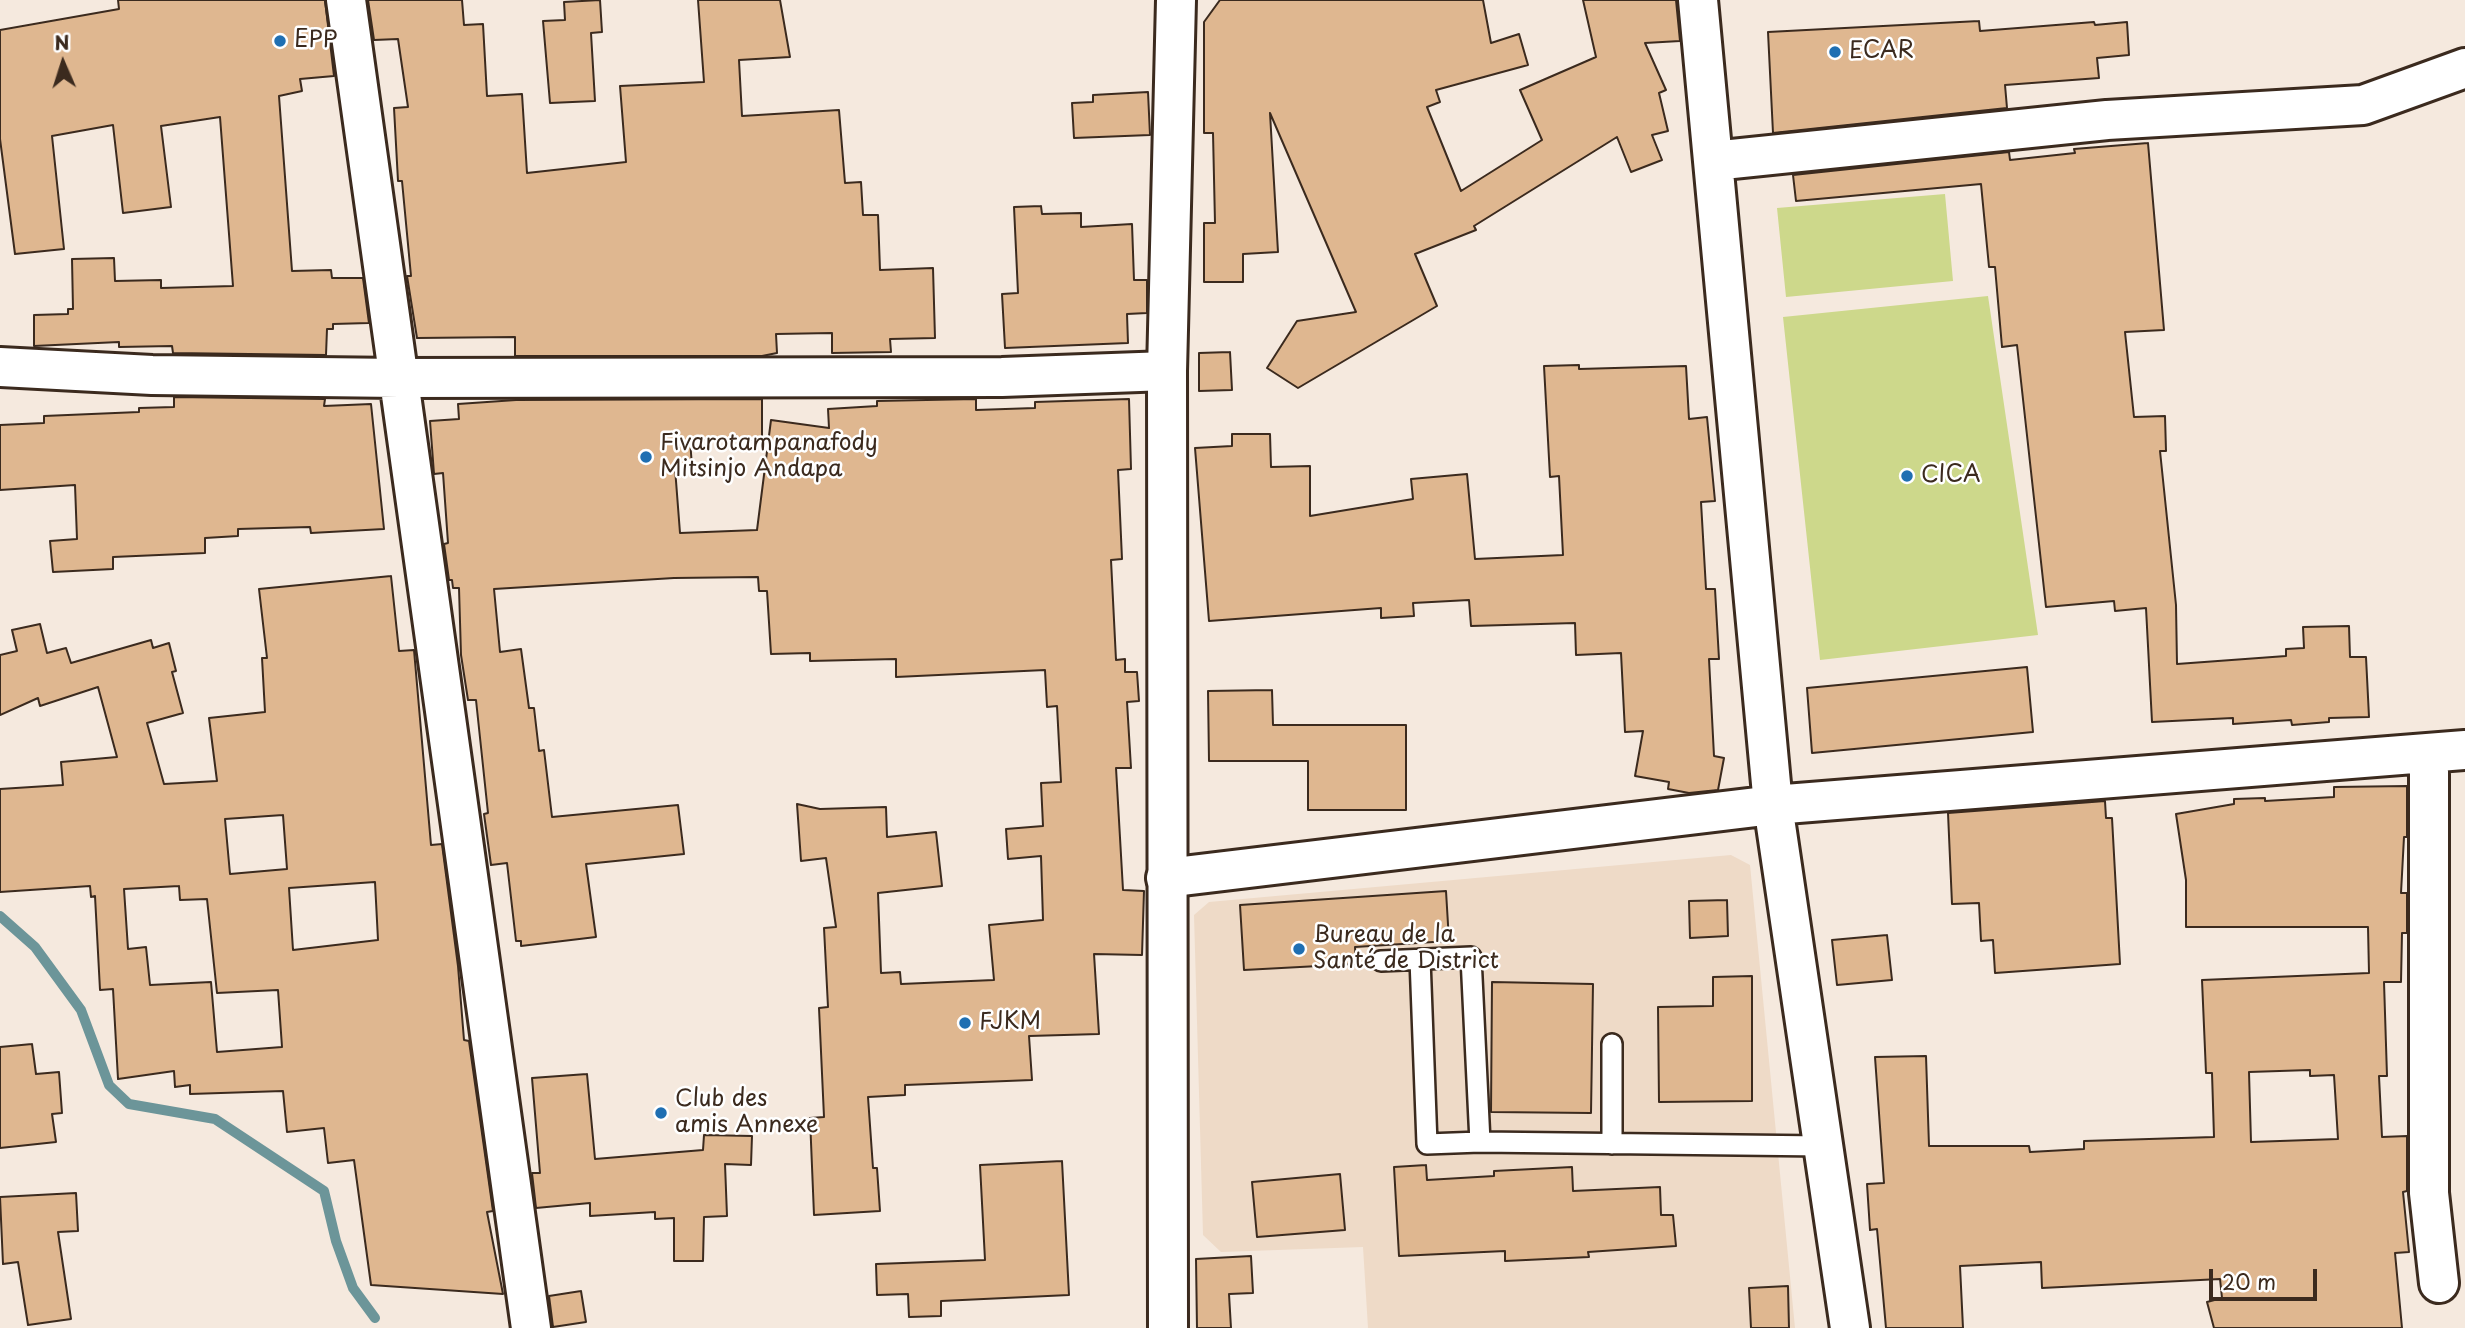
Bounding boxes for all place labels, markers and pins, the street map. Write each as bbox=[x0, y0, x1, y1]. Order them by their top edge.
place label: EPP bbox=[294, 27, 337, 55]
marker: EPP bbox=[272, 33, 288, 49]
place label: ECAR bbox=[1849, 38, 1914, 66]
marker: ECAR bbox=[1827, 44, 1843, 60]
place label: Fivarotampanafody Mitsinjo Andapa bbox=[660, 430, 878, 484]
marker: Fivarotampanafody Mitsinjo Andapa bbox=[638, 449, 654, 465]
place label: CICA bbox=[1921, 462, 1981, 490]
marker: CICA bbox=[1899, 468, 1915, 484]
place label: Bureau de la Santé de District bbox=[1313, 922, 1499, 976]
marker: Bureau de la Santé de District bbox=[1291, 941, 1307, 957]
place label: FJKM bbox=[979, 1009, 1041, 1037]
marker: FJKM bbox=[957, 1015, 973, 1031]
place label: Club des amis Annexe bbox=[675, 1086, 819, 1140]
marker: Club des amis Annexe bbox=[653, 1105, 669, 1121]

